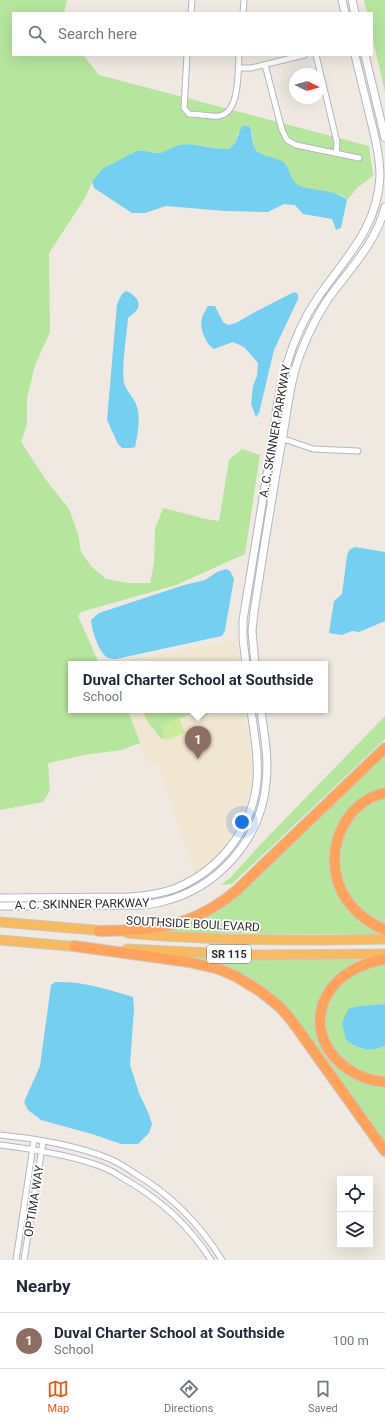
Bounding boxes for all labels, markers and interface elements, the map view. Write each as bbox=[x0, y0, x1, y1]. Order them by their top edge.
search box bbox=[12, 12, 373, 56]
icon: search bbox=[26, 23, 48, 45]
text: Search here bbox=[58, 25, 137, 43]
north arrow bbox=[289, 68, 325, 104]
street label: A. C. SKINNER PARKWAY bbox=[256, 363, 294, 498]
popup bbox=[68, 661, 328, 713]
text: Duval Charter School at Southside bbox=[83, 671, 313, 689]
text: School bbox=[83, 689, 122, 704]
pin: 1 bbox=[185, 726, 211, 759]
your location bbox=[232, 812, 252, 832]
street label: A. C. SKINNER PARKWAY bbox=[15, 896, 150, 912]
street label: SOUTHSIDE BOULEVARD bbox=[126, 914, 260, 935]
road number: SR 115 bbox=[207, 945, 251, 963]
street label: OPTIMA WAY bbox=[21, 1163, 47, 1238]
map controls bbox=[337, 1176, 373, 1248]
button: locate bbox=[337, 1176, 373, 1212]
button: layers bbox=[337, 1212, 373, 1248]
text: Nearby bbox=[16, 1276, 71, 1296]
text: Duval Charter School at Southside bbox=[54, 1324, 285, 1342]
text: 1 bbox=[25, 1333, 33, 1348]
text: 100 m bbox=[332, 1333, 369, 1348]
text: School bbox=[54, 1342, 94, 1357]
tab: Map bbox=[47, 1378, 69, 1415]
tab: Directions bbox=[164, 1378, 213, 1415]
tab: Saved bbox=[308, 1378, 338, 1415]

